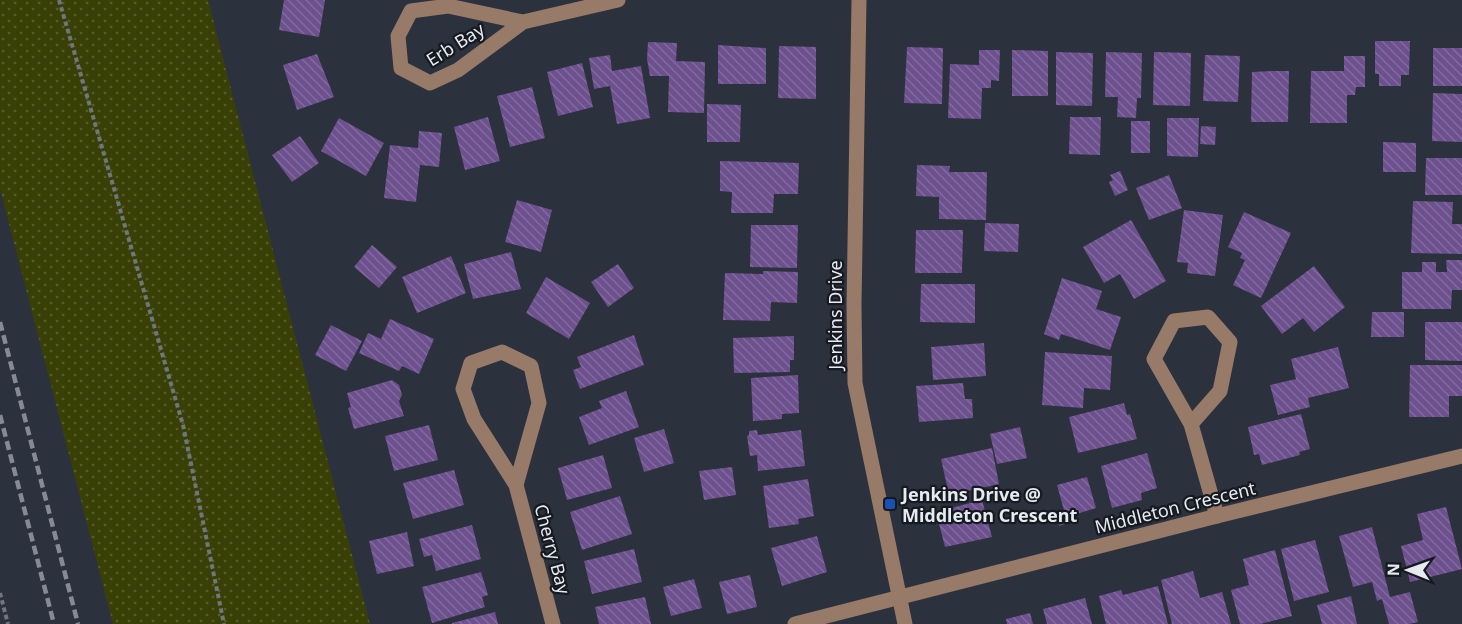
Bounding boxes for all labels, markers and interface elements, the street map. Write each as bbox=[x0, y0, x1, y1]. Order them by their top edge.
street label: Erb Bay bbox=[421, 16, 489, 71]
street label: Jenkins Drive bbox=[823, 260, 847, 372]
street label: Middleton Crescent bbox=[1092, 475, 1258, 539]
place label: Jenkins Drive @ Middleton Crescent bbox=[900, 482, 1077, 527]
marker: Jenkins Drive @ Middleton Crescent bbox=[883, 497, 897, 511]
street label: Cherry Bay bbox=[529, 501, 577, 598]
north arrow bbox=[1378, 540, 1438, 600]
text: N bbox=[1382, 563, 1404, 576]

